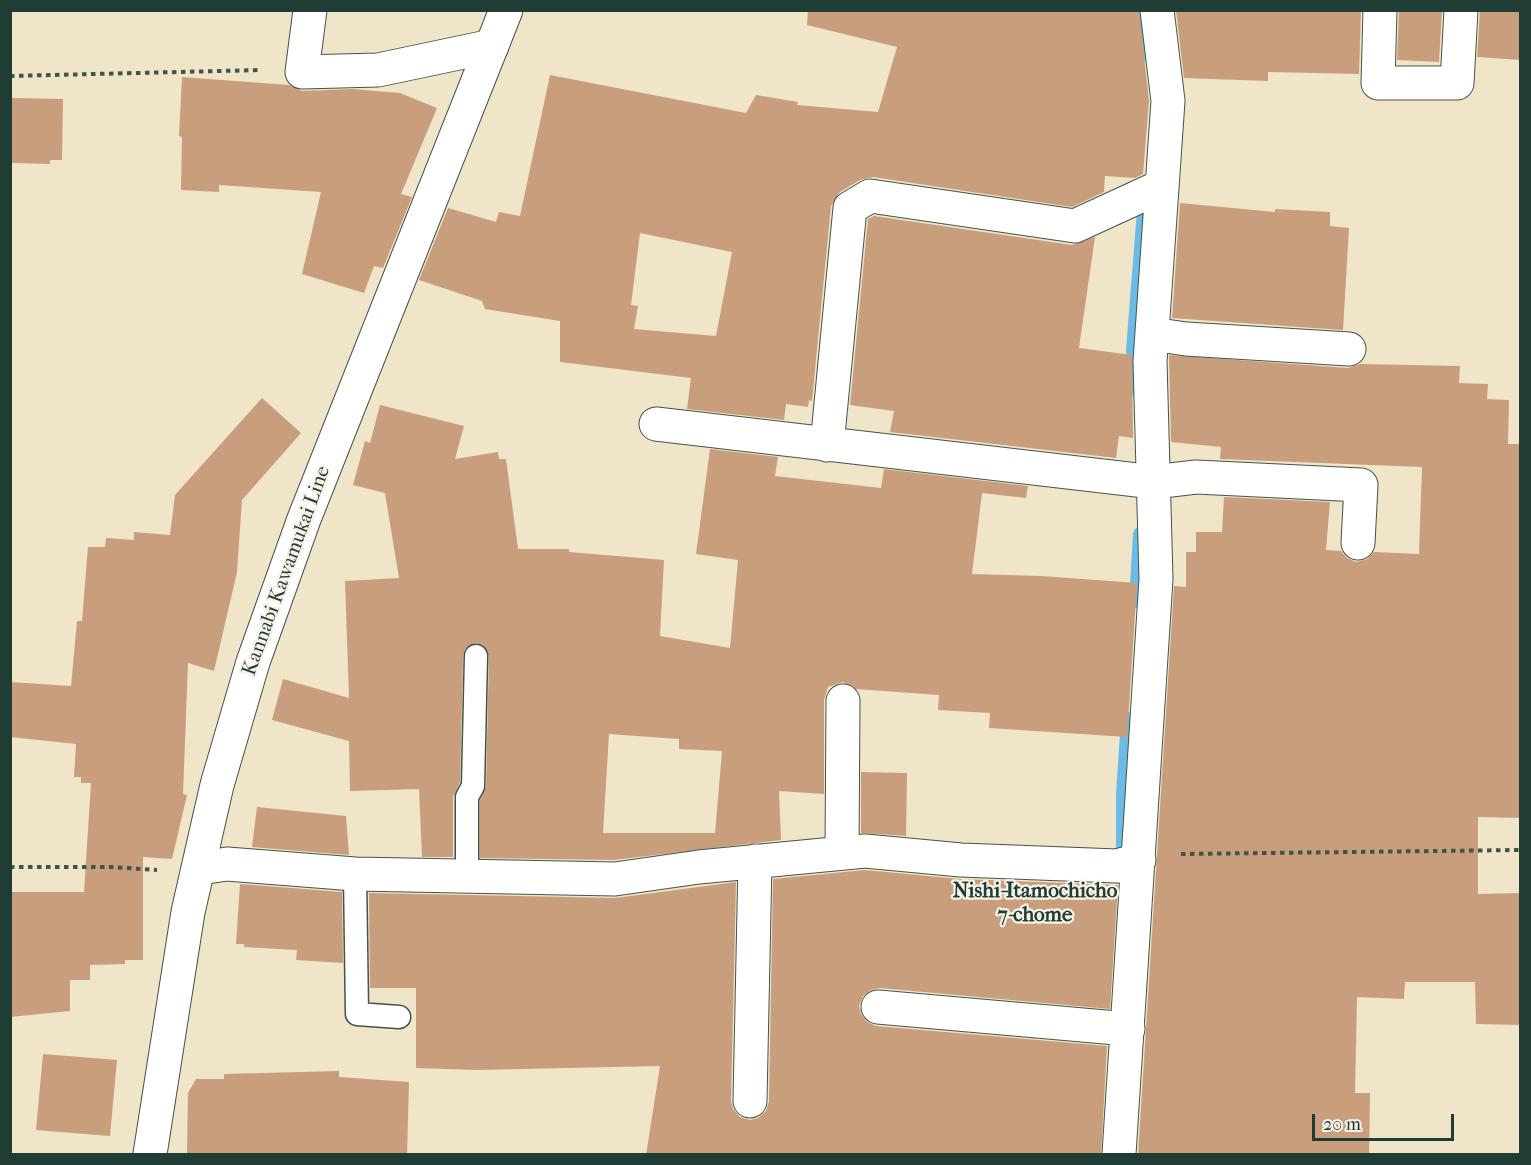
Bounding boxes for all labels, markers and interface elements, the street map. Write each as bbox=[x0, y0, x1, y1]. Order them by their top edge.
street label: Kannabi Kawamukai Line bbox=[238, 463, 336, 679]
district label: Nishi-Itamochicho 7-chome bbox=[953, 879, 1117, 929]
scale bar bbox=[1315, 1102, 1458, 1140]
text: 20 m bbox=[1323, 1114, 1361, 1135]

